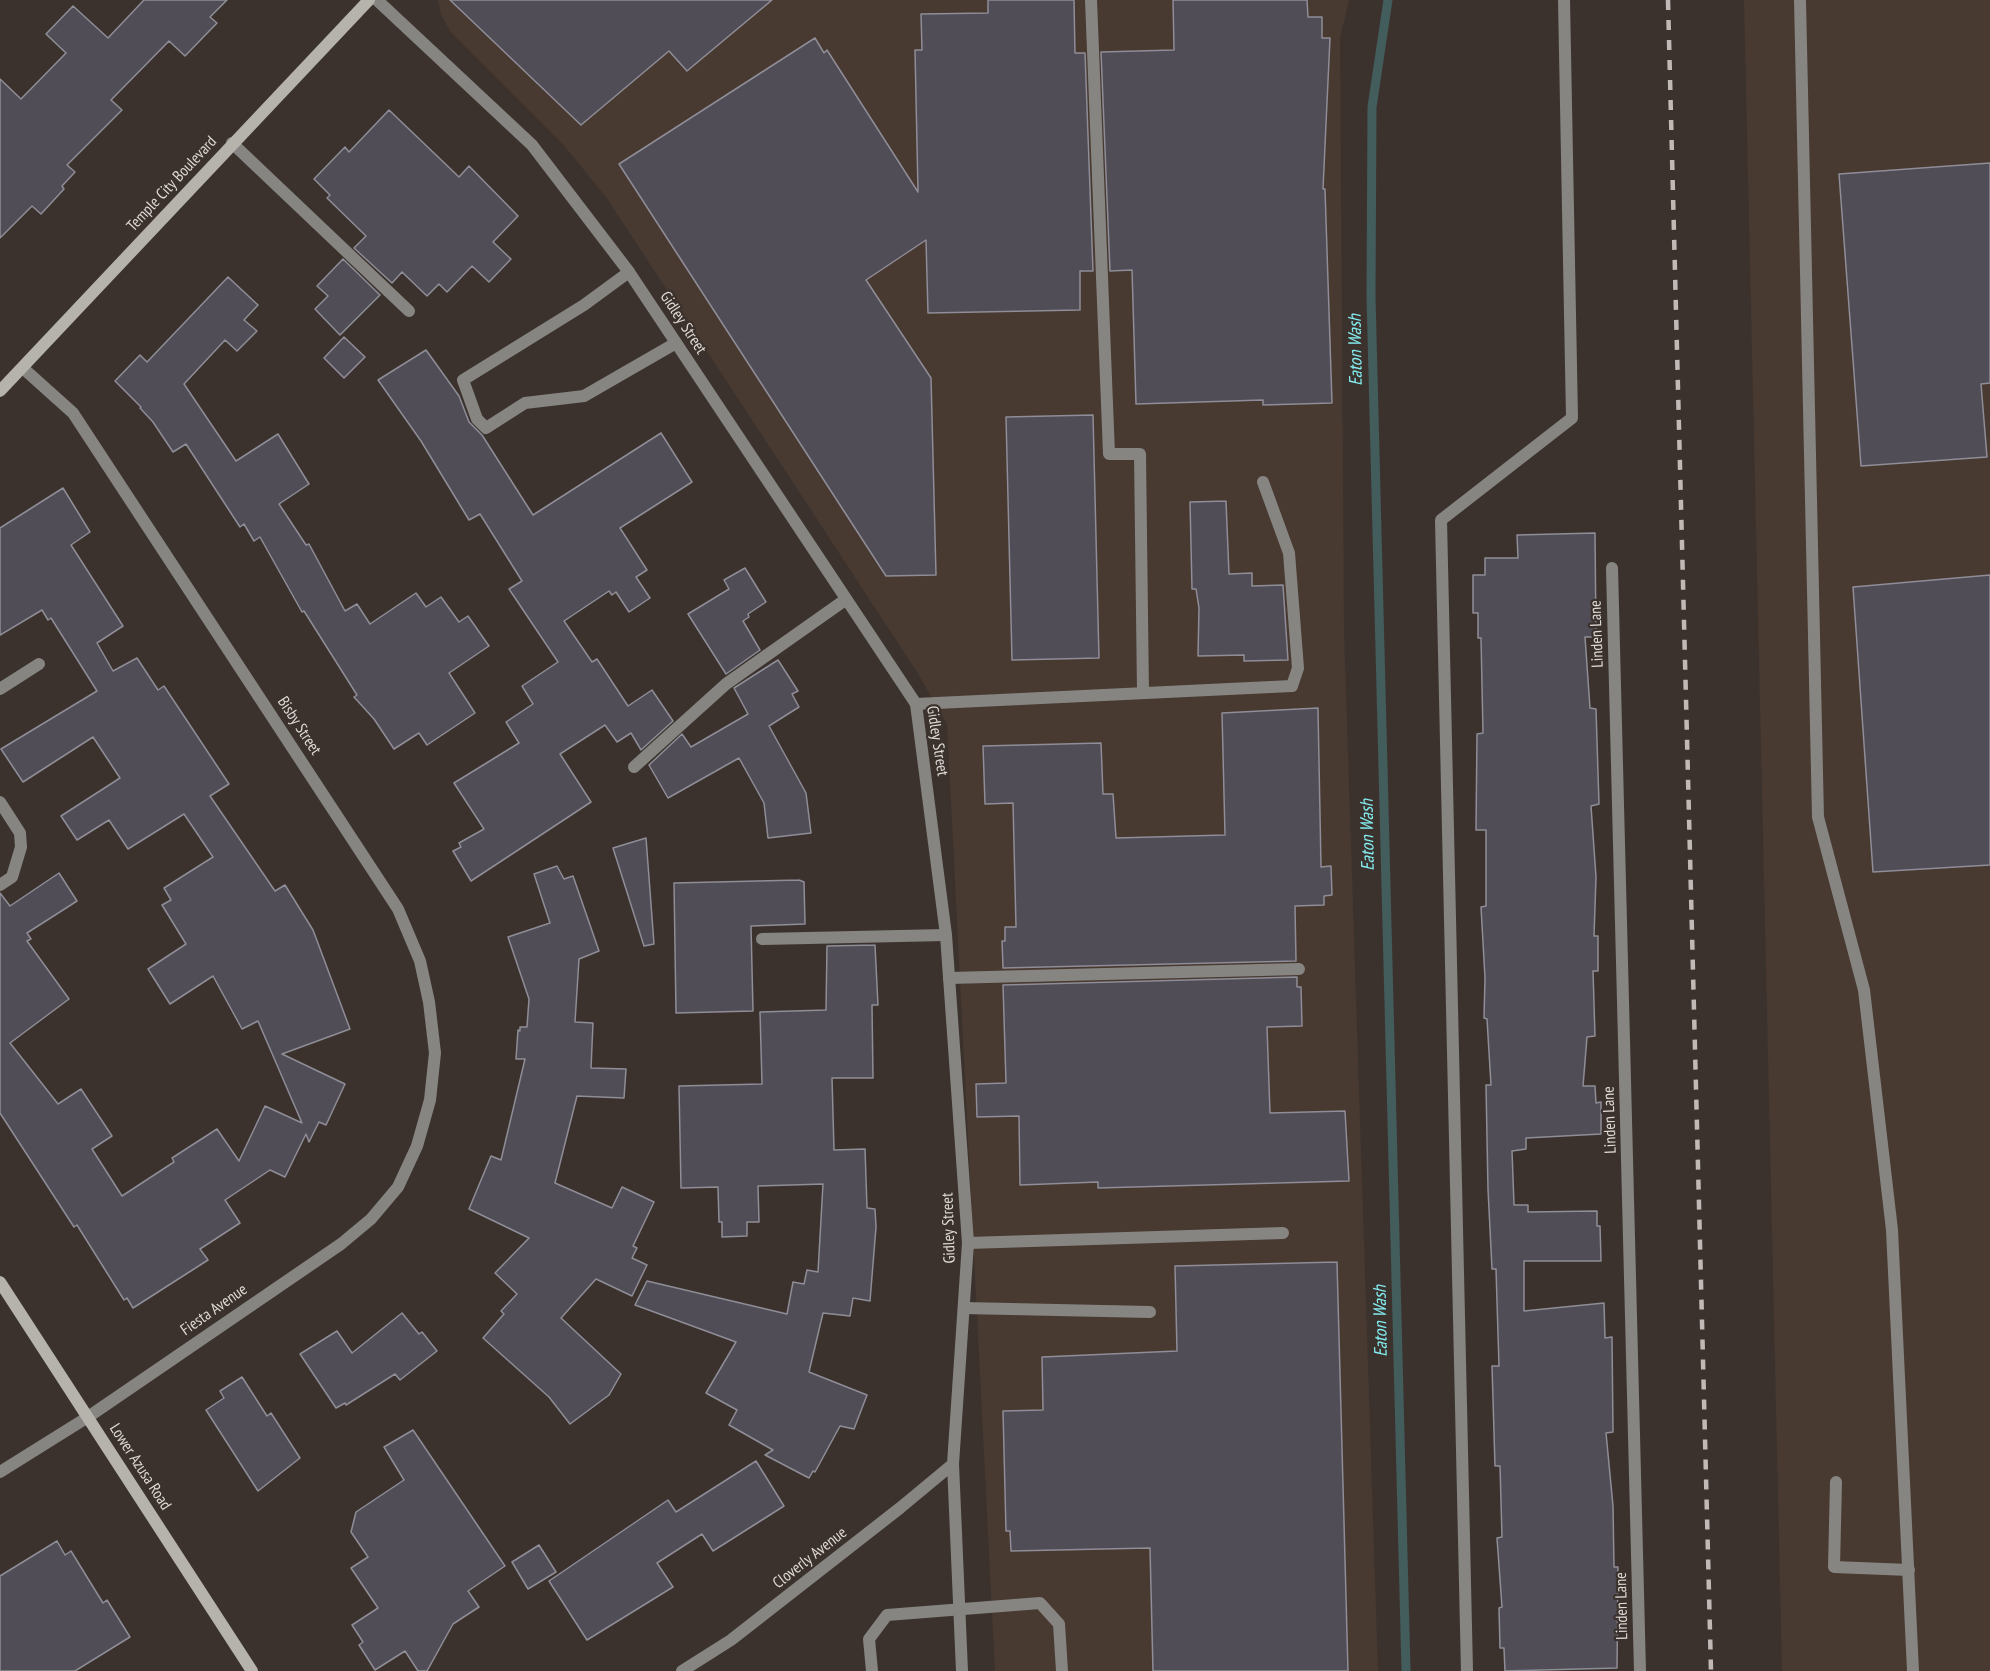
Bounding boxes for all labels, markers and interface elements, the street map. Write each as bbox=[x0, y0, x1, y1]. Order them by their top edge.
street label: Temple City Boulevard bbox=[123, 132, 221, 236]
street label: Gidley Street bbox=[656, 288, 710, 358]
water label: Eaton Wash bbox=[1345, 314, 1367, 386]
street label: Linden Lane bbox=[1586, 600, 1608, 668]
street label: Bisby Street bbox=[273, 693, 325, 759]
street label: Gidley Street bbox=[922, 705, 952, 777]
water label: Eaton Wash bbox=[1357, 799, 1379, 871]
street label: Linden Lane bbox=[1599, 1086, 1621, 1154]
street label: Gidley Street bbox=[938, 1192, 960, 1264]
street label: Fiesta Avenue bbox=[177, 1280, 251, 1340]
water label: Eaton Wash bbox=[1370, 1285, 1392, 1357]
street label: Lower Azusa Road bbox=[105, 1420, 175, 1514]
street label: Cloverly Avenue bbox=[769, 1523, 851, 1593]
street label: Linden Lane bbox=[1612, 1572, 1632, 1640]

